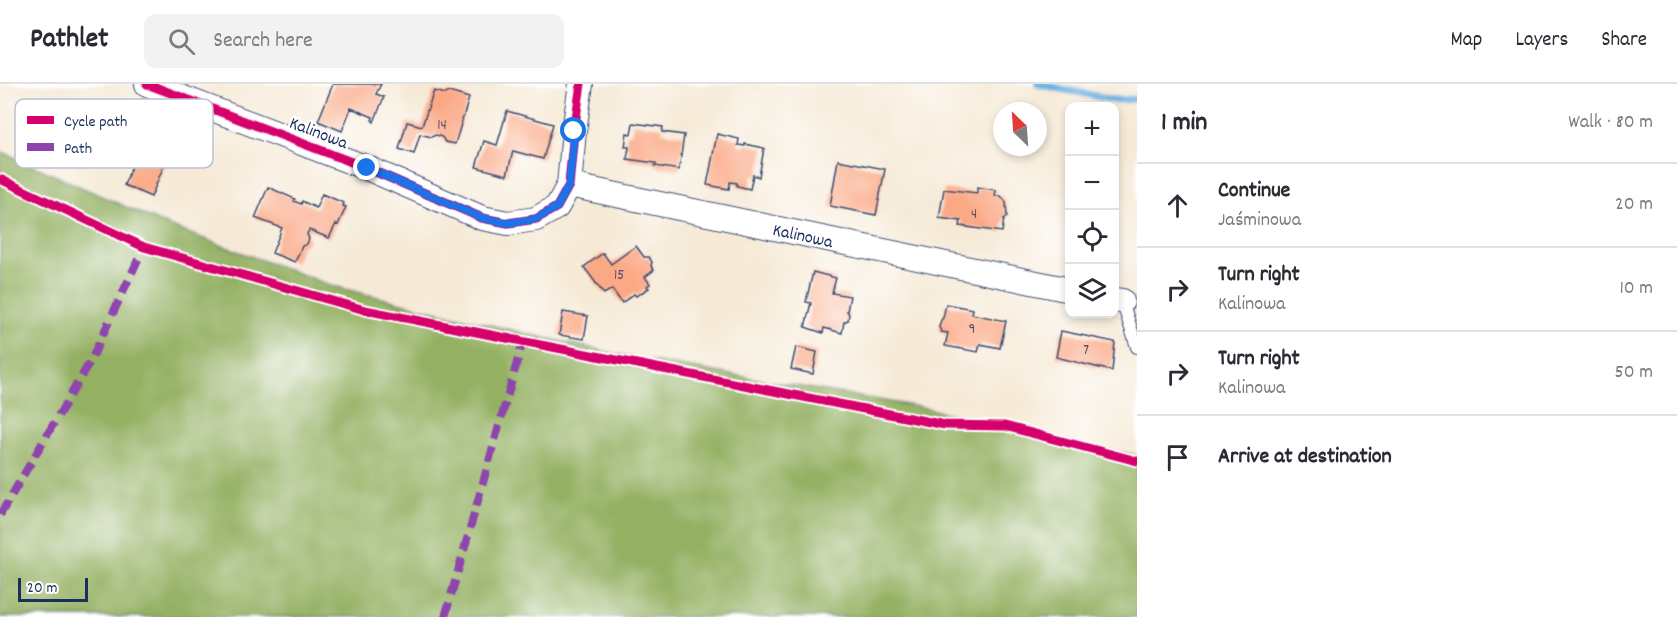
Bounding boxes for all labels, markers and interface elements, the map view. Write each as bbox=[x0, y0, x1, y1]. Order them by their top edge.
search box bbox=[144, 14, 564, 68]
text: Pathlet bbox=[30, 21, 108, 61]
icon: search bbox=[165, 25, 198, 58]
text: Search here bbox=[213, 26, 313, 57]
text: Map bbox=[1451, 26, 1482, 56]
text: Layers bbox=[1515, 26, 1568, 56]
text: Share bbox=[1601, 26, 1647, 56]
legend bbox=[15, 99, 213, 168]
north arrow bbox=[993, 102, 1047, 156]
map controls bbox=[1065, 102, 1119, 318]
button: + bbox=[1065, 102, 1119, 156]
text: 1 min bbox=[1161, 105, 1207, 142]
text: Walk · 80 m bbox=[1568, 109, 1653, 137]
text: Cycle path bbox=[64, 111, 127, 134]
street label: Kalinowa bbox=[285, 112, 351, 157]
house number: 14 bbox=[437, 115, 447, 137]
route start bbox=[560, 117, 586, 143]
text: Path bbox=[64, 138, 92, 161]
route end bbox=[353, 154, 379, 180]
button: − bbox=[1065, 156, 1119, 210]
text: Continue bbox=[1218, 176, 1290, 207]
icon: ahead bbox=[1161, 189, 1194, 222]
text: 20 m bbox=[1615, 191, 1653, 219]
house number: 4 bbox=[971, 204, 977, 226]
text: Jaśminowa bbox=[1218, 207, 1301, 235]
button: locate bbox=[1065, 210, 1119, 264]
street label: Kalinowa bbox=[770, 219, 835, 256]
text: Turn right bbox=[1218, 260, 1300, 291]
button: layers bbox=[1065, 264, 1119, 318]
house number: 15 bbox=[614, 265, 624, 287]
icon: right bbox=[1161, 273, 1194, 306]
text: 10 m bbox=[1619, 275, 1653, 303]
text: Kalinowa bbox=[1218, 291, 1285, 319]
house number: 9 bbox=[969, 319, 975, 341]
house number: 7 bbox=[1083, 340, 1089, 362]
text: Turn right bbox=[1218, 344, 1300, 375]
icon: right bbox=[1161, 357, 1194, 390]
text: 50 m bbox=[1615, 359, 1653, 387]
text: Kalinowa bbox=[1218, 375, 1285, 403]
icon: arrive bbox=[1161, 441, 1194, 474]
text: Arrive at destination bbox=[1218, 442, 1392, 473]
scale bar bbox=[18, 575, 88, 602]
text: 20 m bbox=[27, 577, 57, 600]

